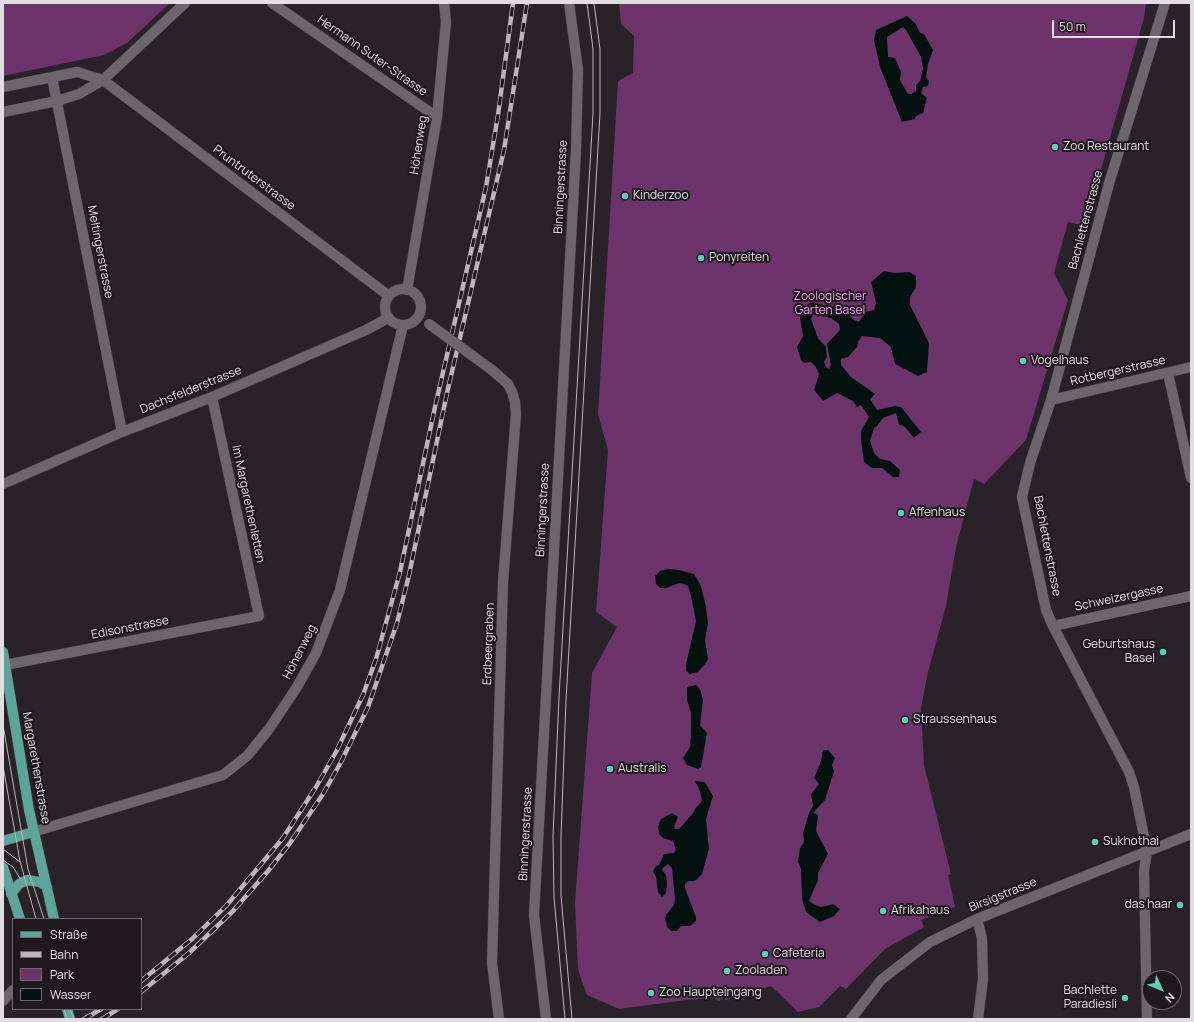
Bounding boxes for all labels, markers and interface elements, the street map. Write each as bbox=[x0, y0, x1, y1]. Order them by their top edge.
scale bar bbox=[1054, 12, 1177, 38]
street label: Hermann Suter-Strasse bbox=[314, 13, 430, 99]
text: 50 m bbox=[1059, 18, 1086, 35]
street label: Höhenweg bbox=[407, 114, 431, 176]
street label: Binningerstrasse bbox=[551, 140, 571, 234]
place label: Zoo Restaurant bbox=[1063, 140, 1149, 154]
street label: Pruntruterstrasse bbox=[210, 142, 298, 214]
marker: Zoo Restaurant bbox=[1050, 142, 1060, 152]
street label: Bachlettenstrasse bbox=[1066, 169, 1106, 271]
place label: Kinderzoo bbox=[633, 189, 689, 203]
marker: Kinderzoo bbox=[620, 191, 630, 201]
street label: Meltingerstrasse bbox=[84, 204, 116, 300]
place label: Ponyreiten bbox=[709, 251, 769, 265]
marker: Ponyreiten bbox=[696, 253, 706, 263]
park label: Zoologischer Garten Basel bbox=[794, 290, 866, 318]
street label: Rotbergerstrasse bbox=[1069, 353, 1167, 389]
place label: Vogelhaus bbox=[1031, 354, 1089, 368]
marker: Vogelhaus bbox=[1018, 356, 1028, 366]
street label: Dachsfelderstrasse bbox=[138, 363, 244, 417]
street label: Im Margarethenletten bbox=[229, 444, 267, 564]
street label: Binningerstrasse bbox=[533, 463, 553, 557]
street label: Bachlettenstrasse bbox=[1030, 495, 1064, 597]
place label: Affenhaus bbox=[909, 506, 965, 520]
marker: Affenhaus bbox=[896, 508, 906, 518]
street label: Schweizergasse bbox=[1073, 582, 1165, 614]
street label: Erdbeergraben bbox=[480, 603, 498, 685]
street label: Edisonstrasse bbox=[90, 613, 170, 643]
street label: Höhenweg bbox=[280, 622, 320, 682]
place label: Geburtshaus Basel bbox=[1083, 638, 1155, 666]
marker: Geburtshaus Basel bbox=[1158, 647, 1168, 657]
street label: Margarethenstrasse bbox=[19, 711, 53, 825]
place label: Straussenhaus bbox=[913, 713, 997, 727]
marker: Straussenhaus bbox=[900, 715, 910, 725]
place label: Australis bbox=[618, 762, 666, 776]
marker: Australis bbox=[605, 764, 615, 774]
street label: Binningerstrasse bbox=[516, 787, 536, 881]
place label: Sukhothai bbox=[1103, 835, 1159, 849]
marker: Sukhothai bbox=[1090, 837, 1100, 847]
street label: Birsigstrasse bbox=[967, 875, 1039, 915]
place label: das haar bbox=[1125, 898, 1172, 912]
marker: das haar bbox=[1175, 900, 1185, 910]
place label: Afrikahaus bbox=[891, 904, 950, 918]
marker: Afrikahaus bbox=[878, 906, 888, 916]
legend bbox=[12, 918, 142, 1010]
text: Straße bbox=[50, 926, 87, 943]
text: Bahn bbox=[50, 946, 78, 963]
place label: Cafeteria bbox=[773, 947, 825, 961]
marker: Cafeteria bbox=[760, 949, 770, 959]
place label: Zooladen bbox=[735, 964, 787, 978]
text: Park bbox=[50, 966, 74, 983]
marker: Zooladen bbox=[722, 966, 732, 976]
north arrow bbox=[1142, 970, 1182, 1010]
place label: Bachlette Paradiesli bbox=[1063, 984, 1117, 1012]
text: Wasser bbox=[50, 986, 91, 1003]
place label: Zoo Haupteingang bbox=[659, 986, 762, 1000]
marker: Zoo Haupteingang bbox=[646, 988, 656, 998]
text: N bbox=[1162, 990, 1178, 1006]
marker: Bachlette Paradiesli bbox=[1120, 993, 1130, 1003]

